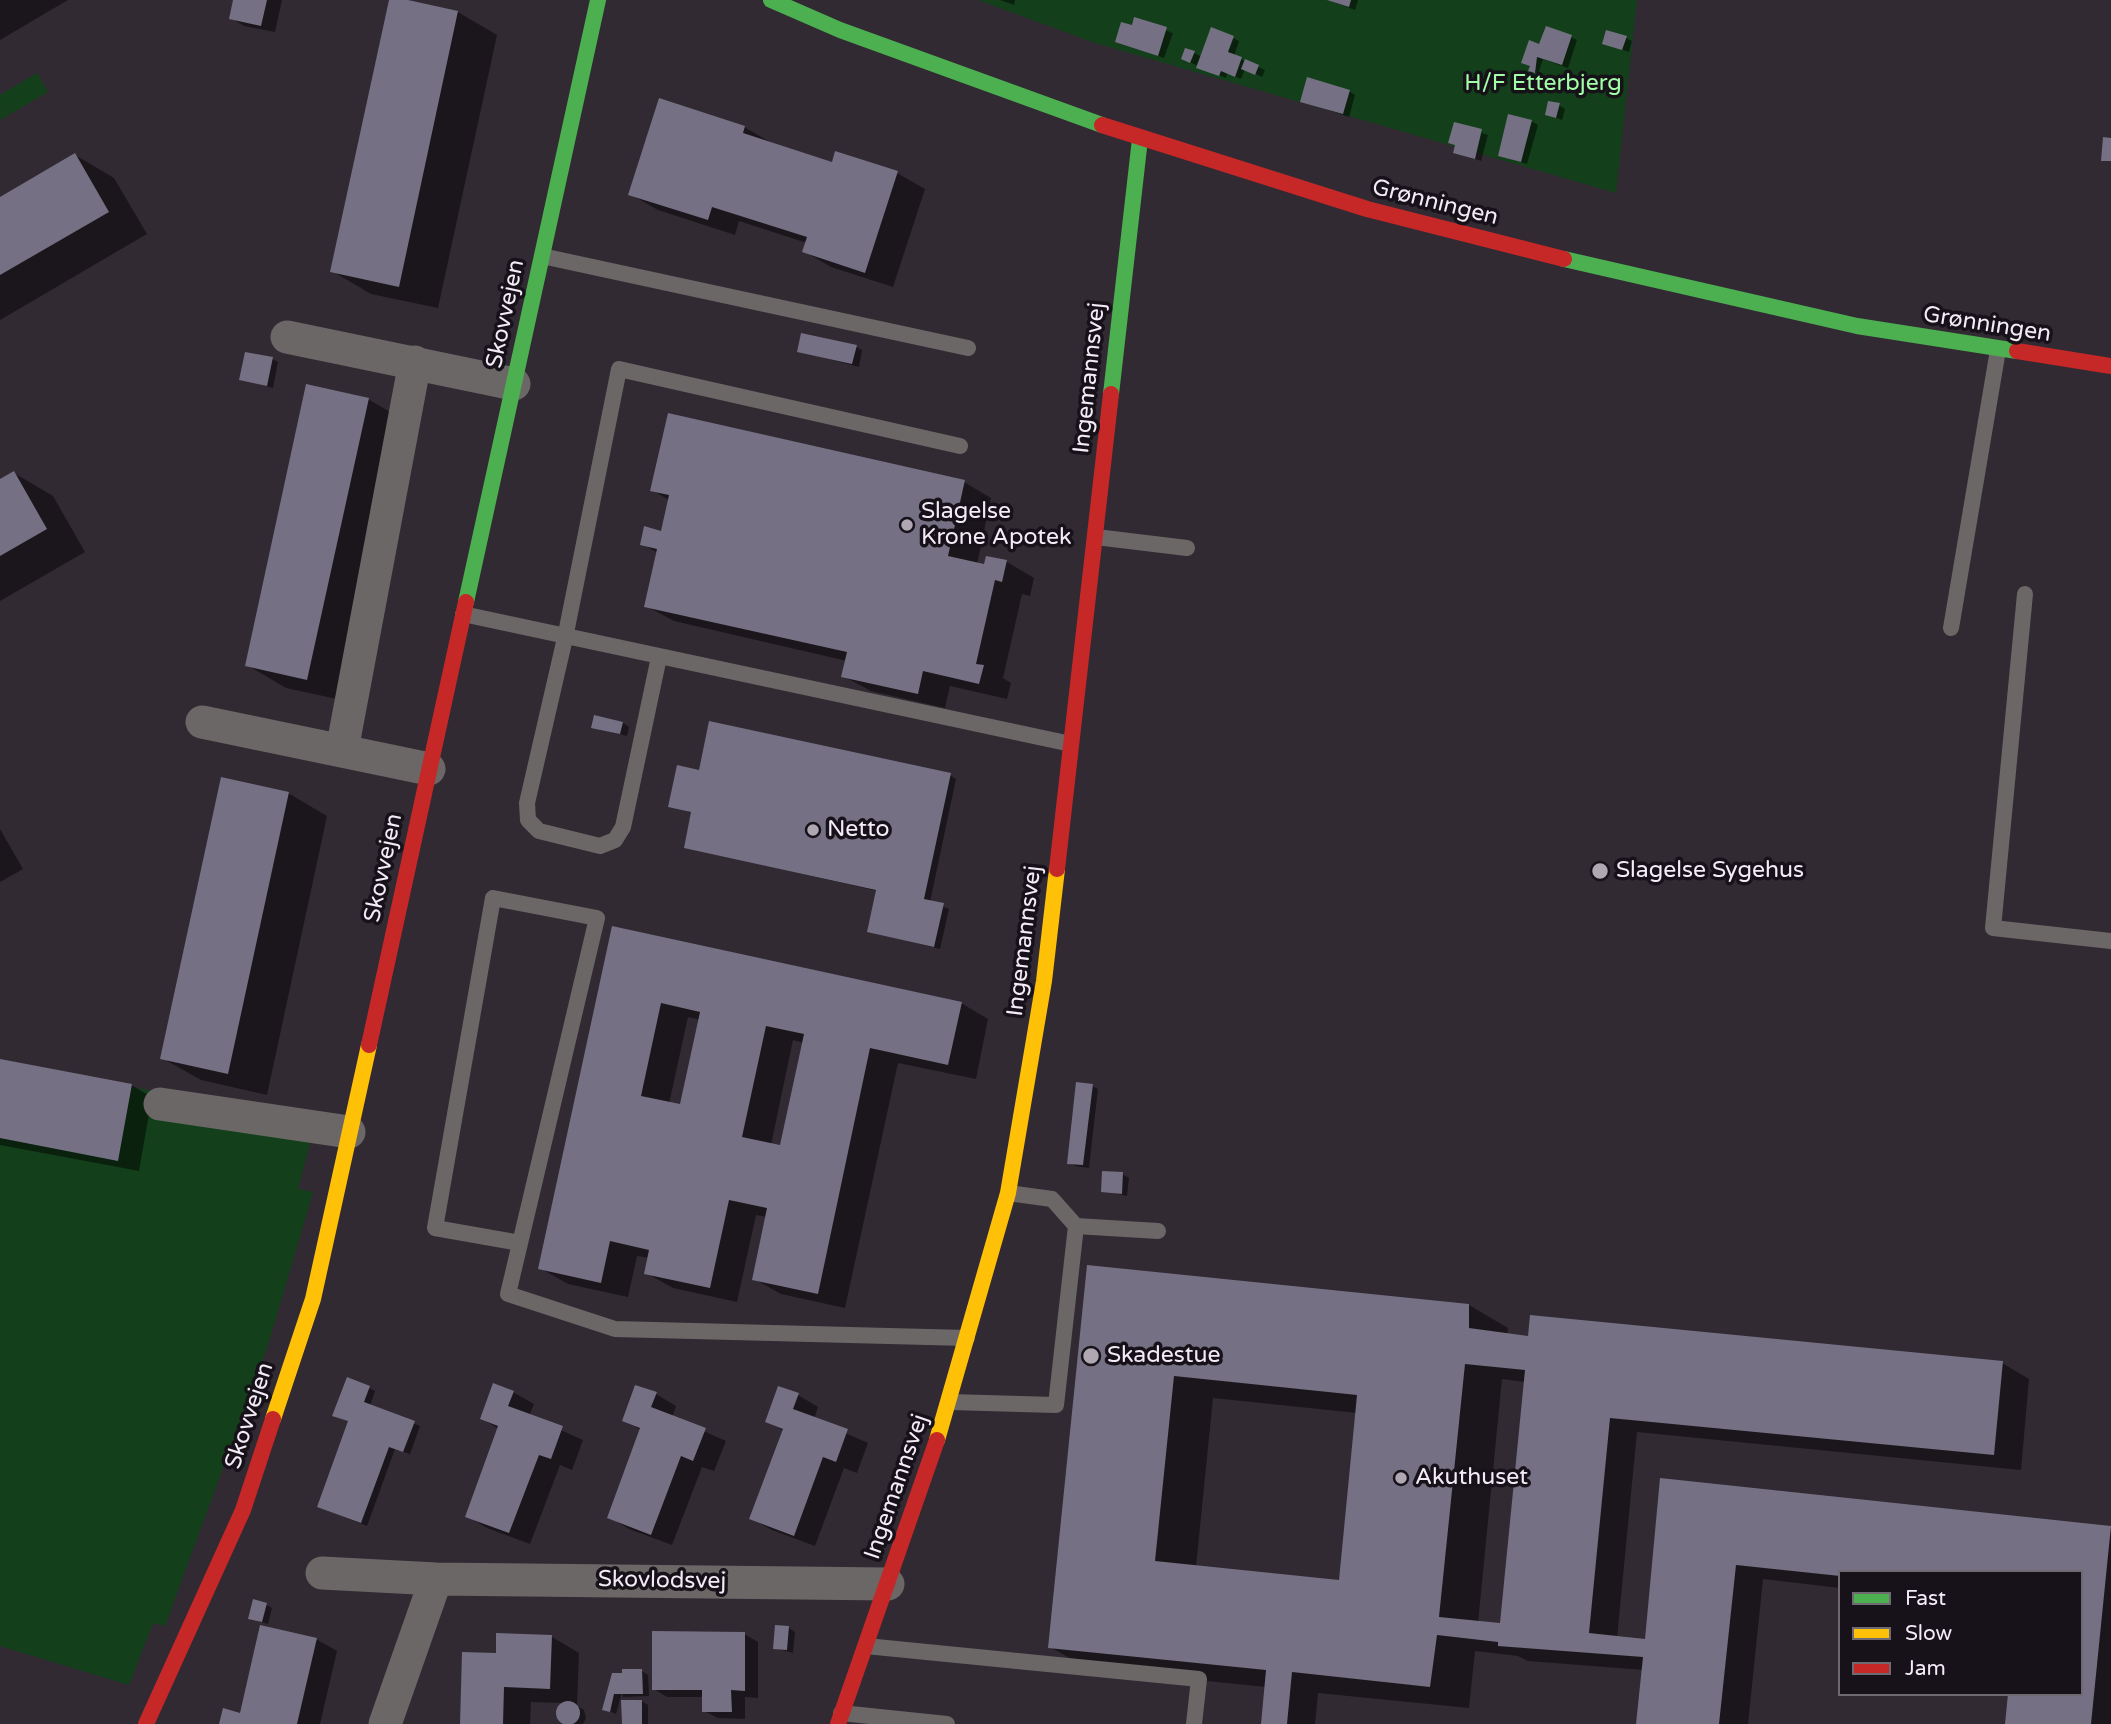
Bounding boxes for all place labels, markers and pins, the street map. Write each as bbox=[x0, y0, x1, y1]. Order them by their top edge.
place label: Slagelse Krone Apotek bbox=[921, 498, 1071, 552]
marker: Slagelse Krone Apotek bbox=[899, 517, 915, 533]
place label: Netto bbox=[827, 816, 890, 844]
marker: Netto bbox=[805, 822, 821, 838]
place label: Slagelse Sygehus bbox=[1616, 857, 1804, 885]
marker: Slagelse Sygehus bbox=[1590, 861, 1610, 881]
place label: Skadestue bbox=[1107, 1342, 1221, 1370]
marker: Skadestue bbox=[1081, 1346, 1101, 1366]
place label: Akuthuset bbox=[1415, 1464, 1528, 1492]
marker: Akuthuset bbox=[1393, 1470, 1409, 1486]

